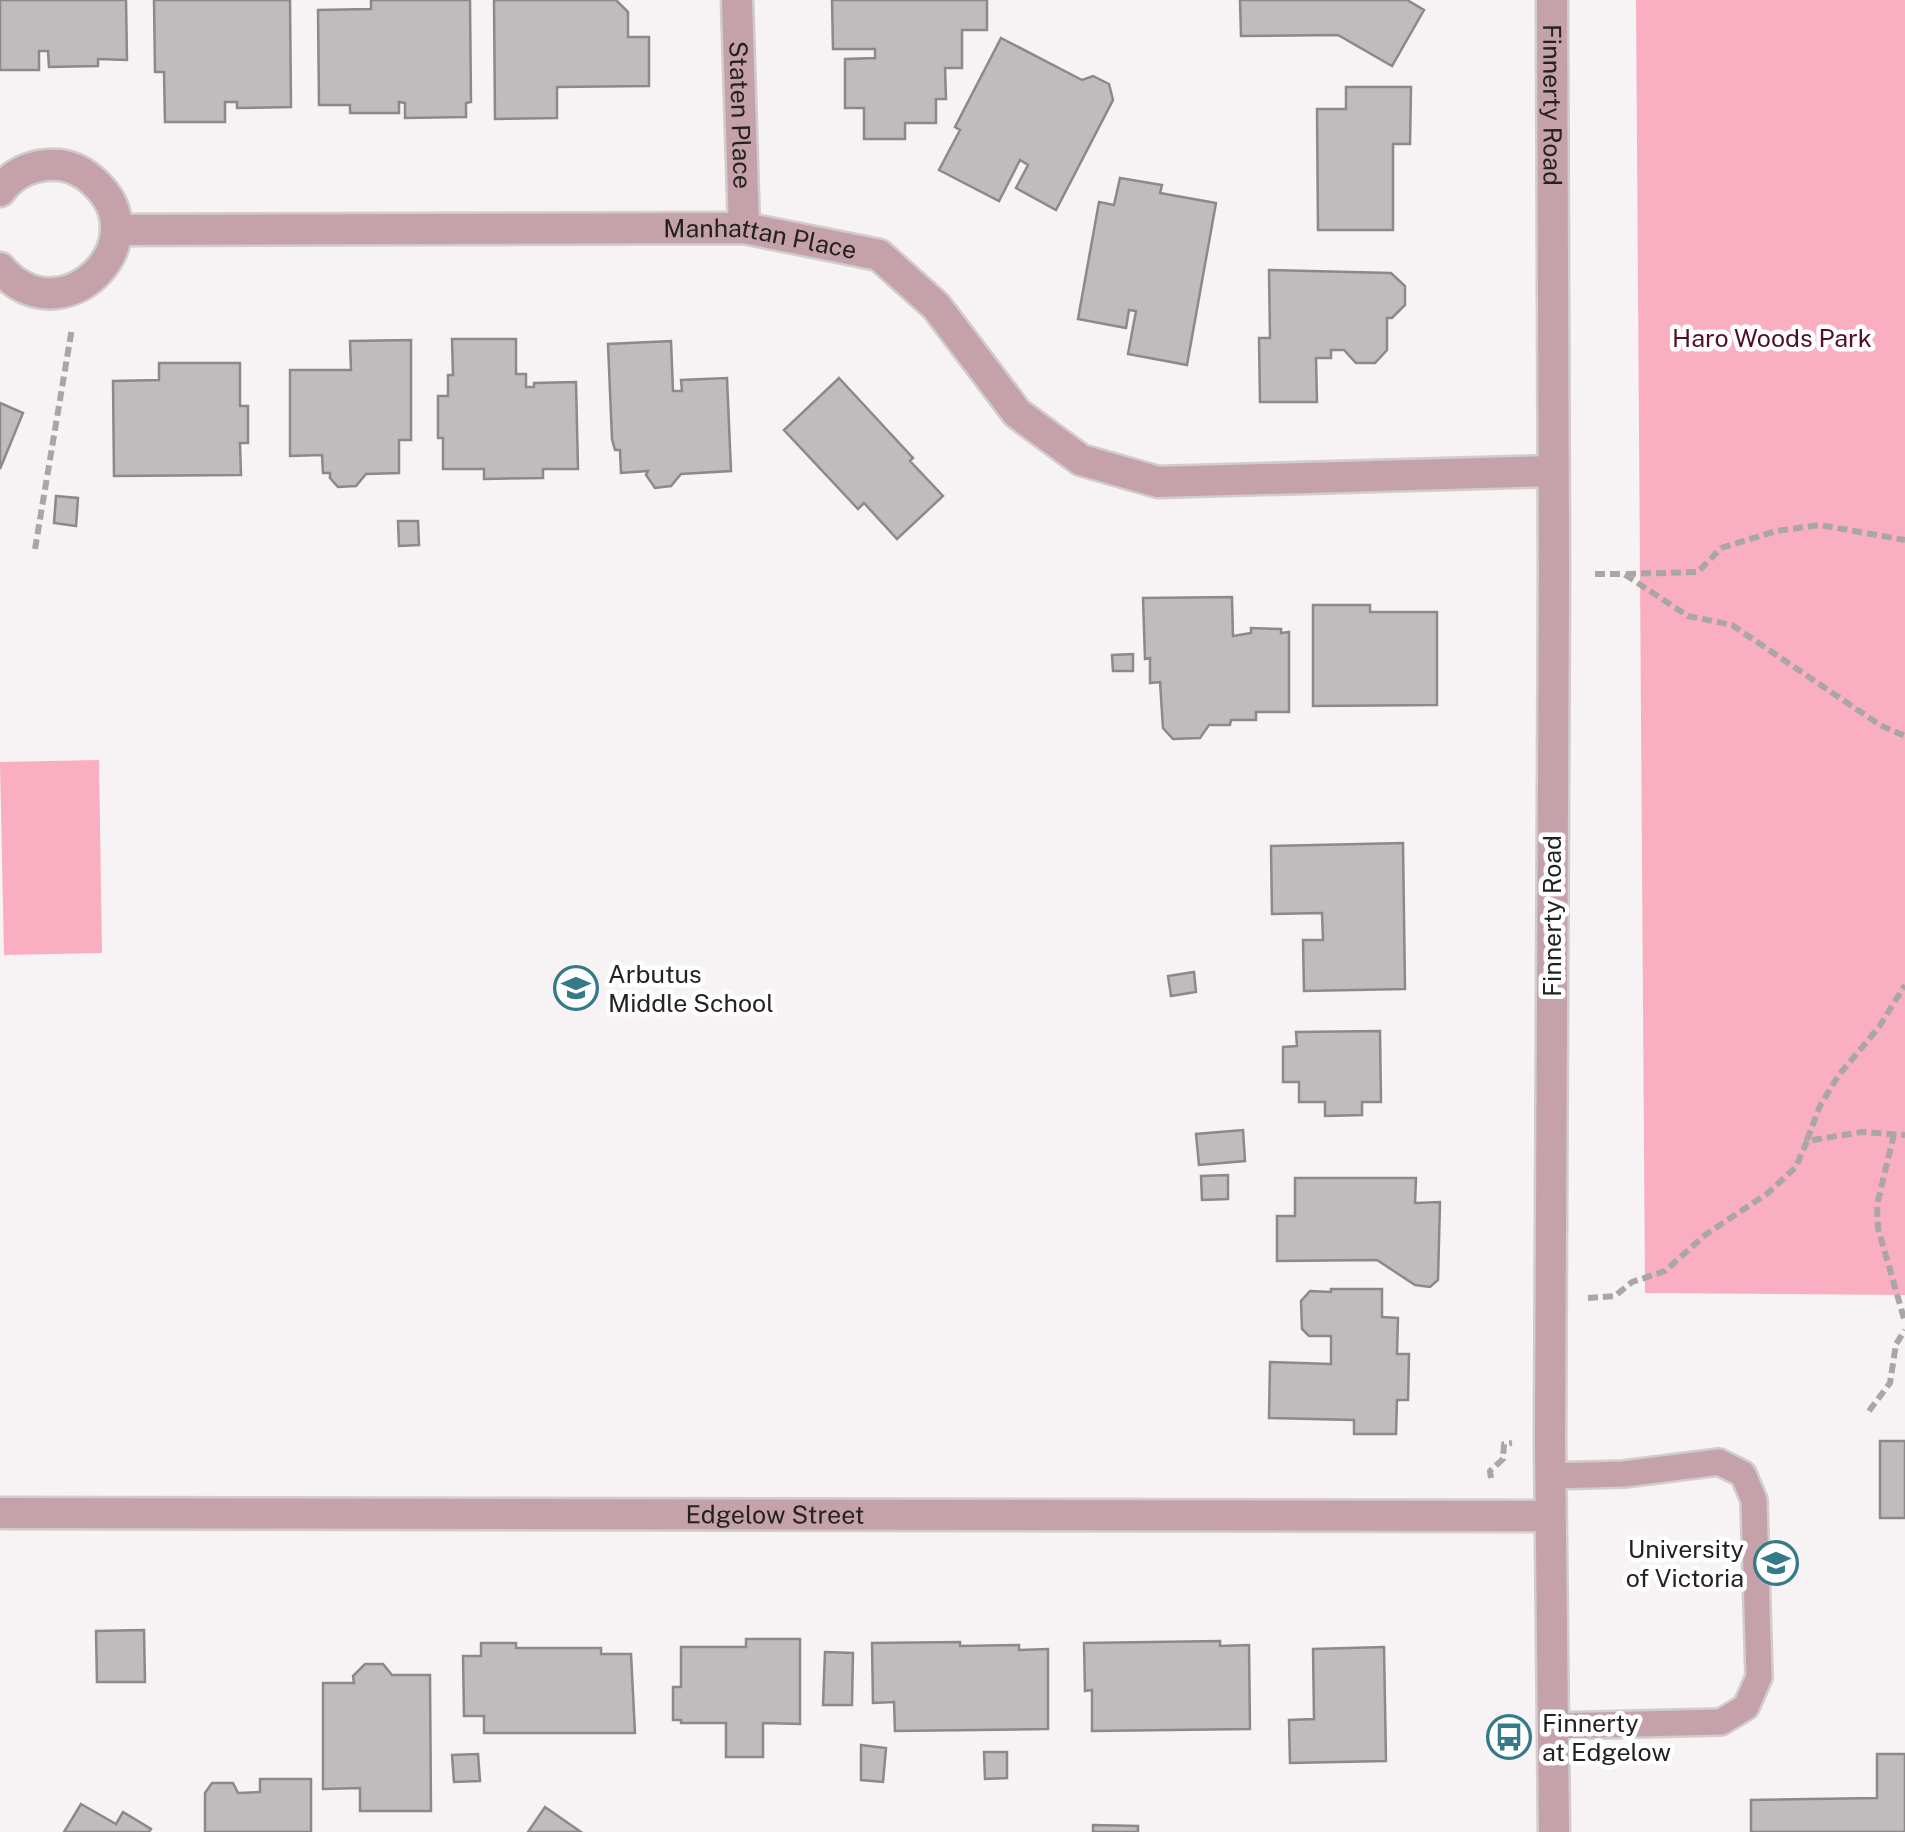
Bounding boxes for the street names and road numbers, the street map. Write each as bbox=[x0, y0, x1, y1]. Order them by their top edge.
street label: Finnerty Road bbox=[1537, 24, 1568, 186]
street label: Staten Place bbox=[723, 40, 758, 189]
street label: Manhattan Place bbox=[663, 213, 859, 265]
street label: Finnerty Road bbox=[1537, 835, 1567, 997]
street label: Edgelow Street bbox=[685, 1499, 865, 1530]

